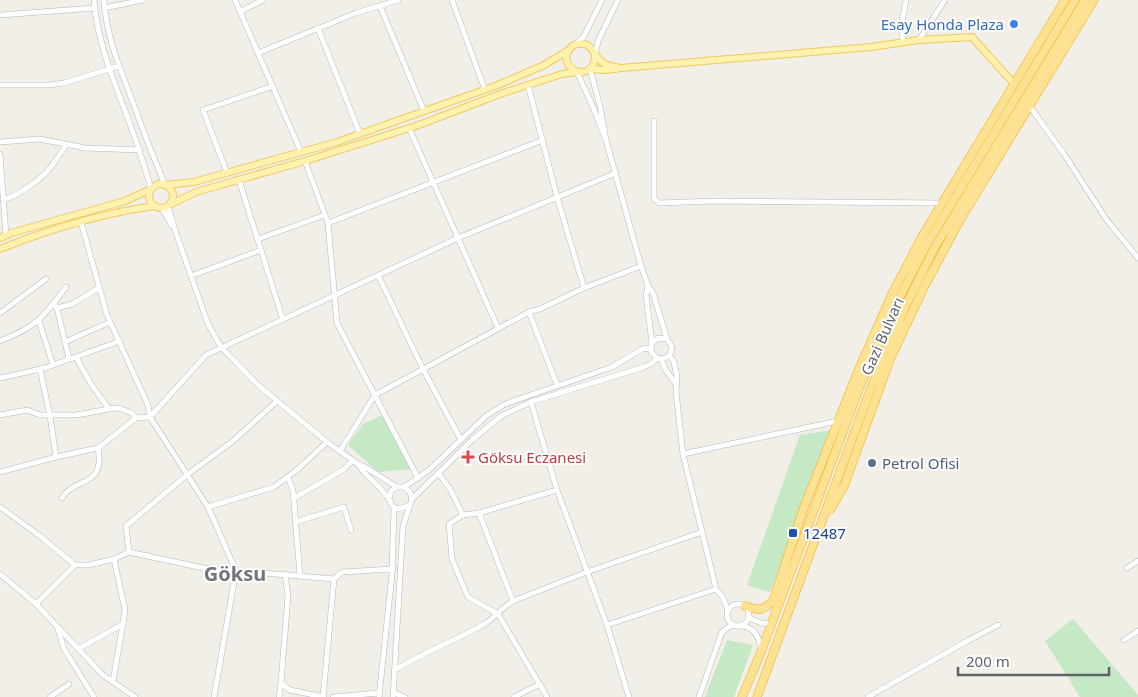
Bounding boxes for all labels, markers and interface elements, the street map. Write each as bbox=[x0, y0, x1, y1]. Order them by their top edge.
place label: Esay Honda Plaza bbox=[881, 14, 1004, 34]
marker: Esay Honda Plaza bbox=[1008, 18, 1020, 30]
street label: Gazi Bulvarı bbox=[856, 294, 908, 378]
place label: Göksu Eczanesi bbox=[478, 447, 586, 467]
marker: Göksu Eczanesi bbox=[462, 451, 474, 463]
place label: Petrol Ofisi bbox=[882, 453, 960, 473]
marker: Petrol Ofisi bbox=[866, 457, 878, 469]
place label: 12487 bbox=[803, 523, 846, 543]
marker: 12487 bbox=[787, 527, 799, 539]
district label: Göksu bbox=[204, 560, 266, 587]
scale bar bbox=[958, 644, 1109, 676]
text: 200 m bbox=[966, 651, 1010, 671]

